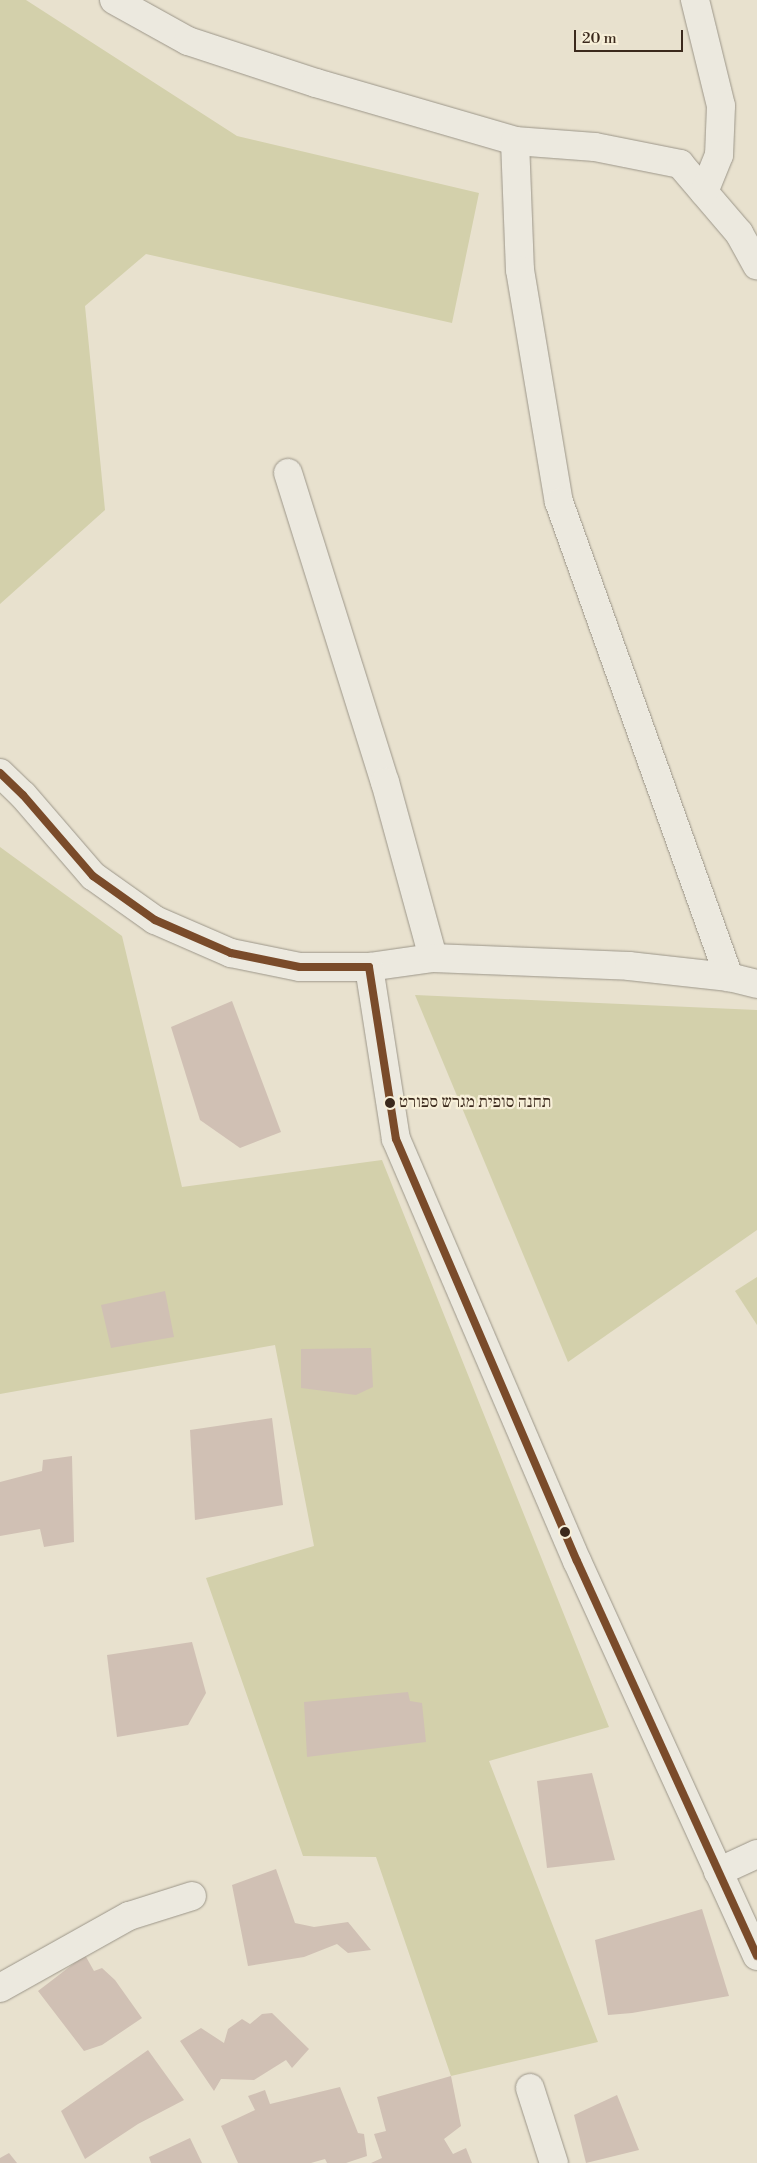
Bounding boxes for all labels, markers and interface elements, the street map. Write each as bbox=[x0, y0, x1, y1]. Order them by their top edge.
scale bar bbox=[577, 20, 686, 52]
text: 20 m bbox=[582, 29, 617, 48]
place label: תחנה סופית מגרש ספורט bbox=[399, 1093, 551, 1113]
marker: תחנה סופית מגרש ספורט bbox=[385, 1098, 395, 1108]
unlabelled marker bbox=[560, 1527, 570, 1537]

